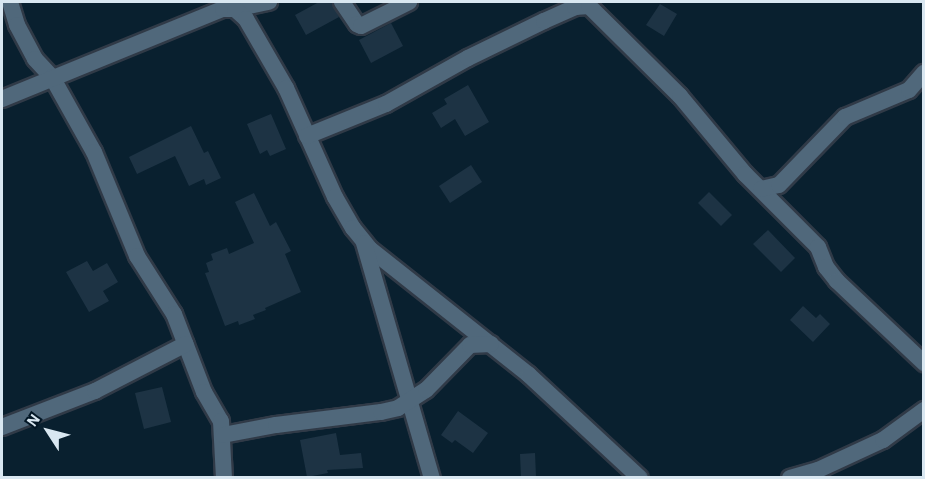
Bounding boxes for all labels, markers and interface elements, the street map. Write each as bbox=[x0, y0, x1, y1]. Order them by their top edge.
north arrow bbox=[18, 401, 78, 461]
text: N bbox=[24, 411, 43, 430]

